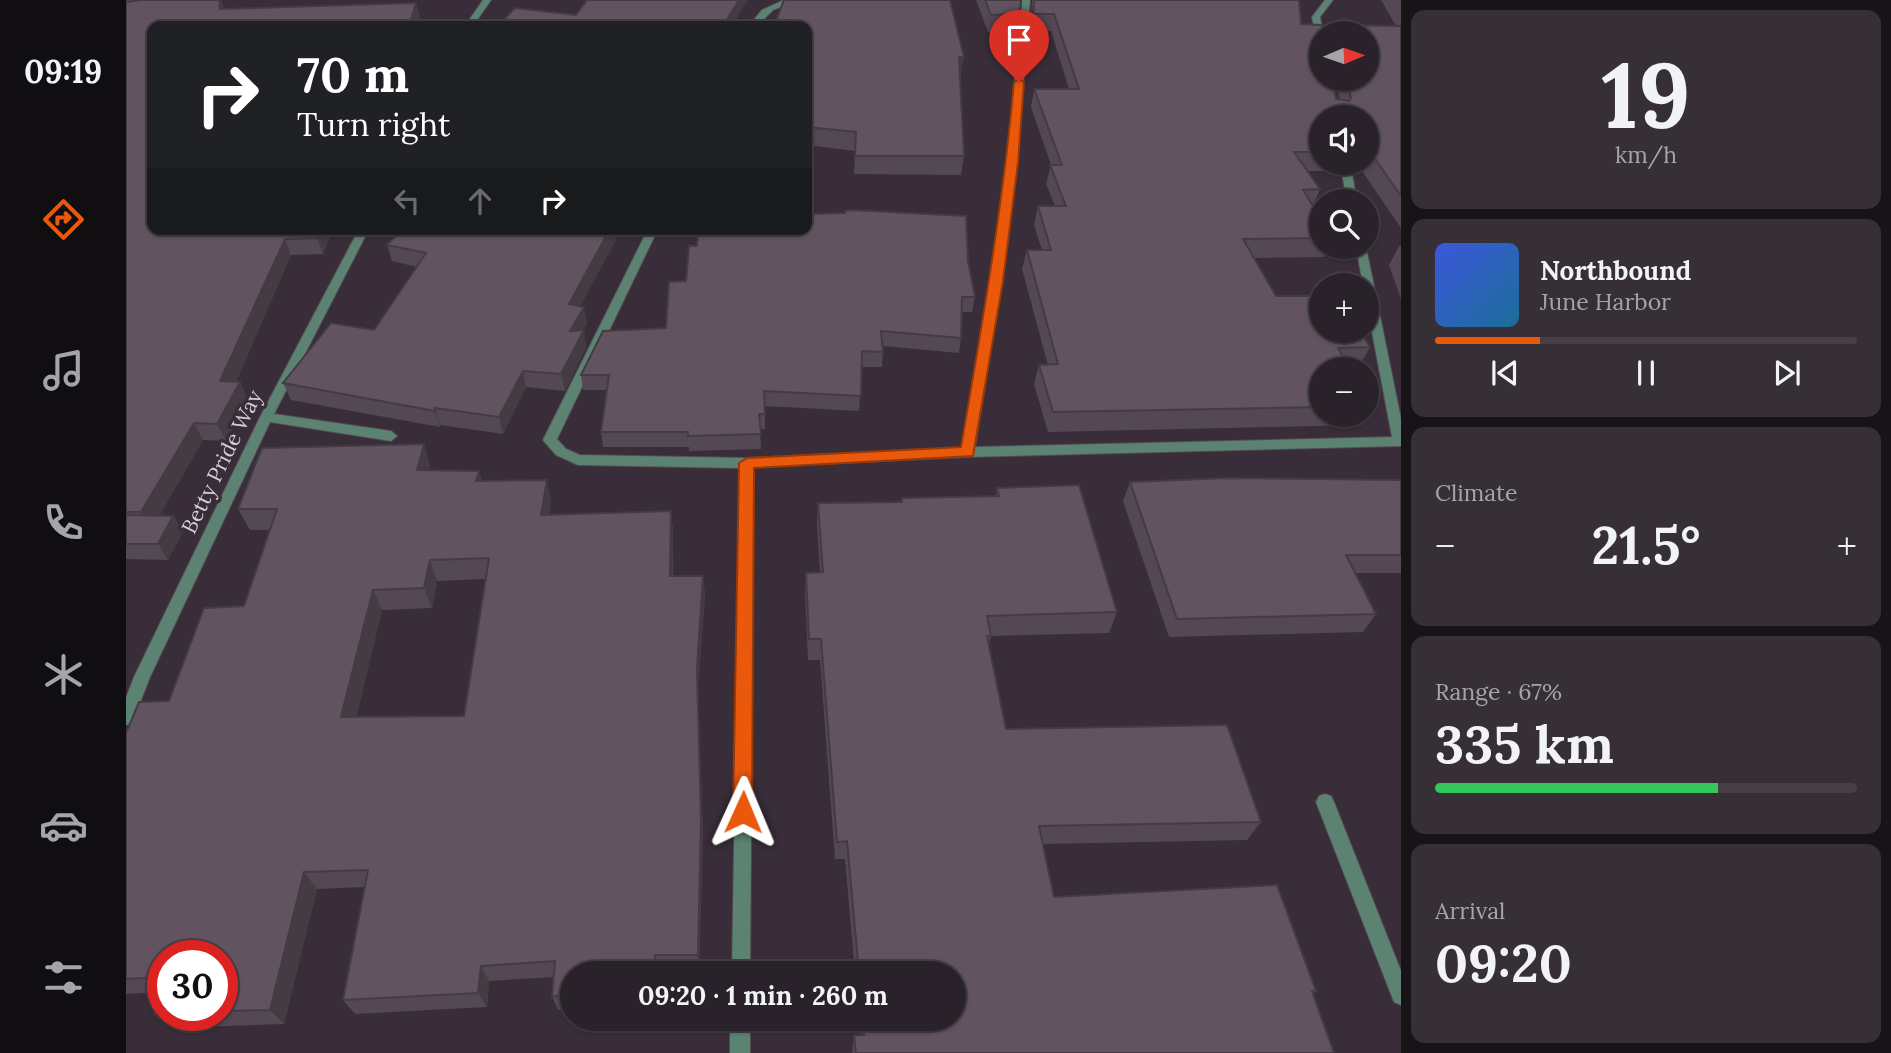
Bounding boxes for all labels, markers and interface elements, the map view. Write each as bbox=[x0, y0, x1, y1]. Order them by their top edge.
pin bbox=[989, 10, 1049, 82]
icon: arrive bbox=[1000, 21, 1038, 59]
north arrow bbox=[1309, 21, 1379, 91]
map controls bbox=[1309, 21, 1379, 427]
text: 19 bbox=[1601, 36, 1691, 153]
text: 70 m bbox=[297, 43, 409, 105]
icon: right bbox=[182, 49, 273, 140]
text: 09:19 bbox=[24, 51, 102, 92]
text: Turn right bbox=[297, 104, 450, 145]
button: sound bbox=[1309, 105, 1379, 175]
text: km/h bbox=[1615, 140, 1677, 169]
icon: left bbox=[388, 182, 426, 220]
icon: ahead bbox=[461, 182, 499, 220]
icon: right bbox=[534, 182, 572, 220]
button: search bbox=[1309, 189, 1379, 259]
icon: directions bbox=[39, 195, 88, 244]
text: Northbound bbox=[1540, 254, 1691, 287]
button: + bbox=[1309, 273, 1379, 343]
text: June Harbor bbox=[1540, 287, 1671, 316]
icon: music bbox=[39, 346, 88, 395]
icon: previous bbox=[1486, 354, 1524, 392]
icon: pause bbox=[1627, 354, 1665, 392]
icon: next bbox=[1768, 354, 1806, 392]
button: − bbox=[1309, 357, 1379, 427]
street label: Betty Pride Way bbox=[175, 386, 268, 538]
text: Climate bbox=[1435, 478, 1517, 507]
icon: phone bbox=[39, 498, 88, 547]
text: 21.5° bbox=[1592, 512, 1700, 578]
text: − bbox=[1435, 522, 1455, 570]
text: + bbox=[1837, 522, 1857, 570]
icon: climate bbox=[39, 650, 88, 699]
text: Range · 67% bbox=[1435, 677, 1562, 706]
text: 335 km bbox=[1435, 711, 1614, 777]
position arrow bbox=[706, 775, 780, 849]
icon: car bbox=[39, 801, 88, 850]
text: Arrival bbox=[1435, 896, 1505, 925]
text: 09:20 bbox=[1435, 930, 1572, 996]
speed limit sign: 30 bbox=[147, 940, 238, 1031]
icon: filters bbox=[39, 953, 88, 1002]
text: 09:20 · 1 min · 260 m bbox=[638, 979, 888, 1012]

